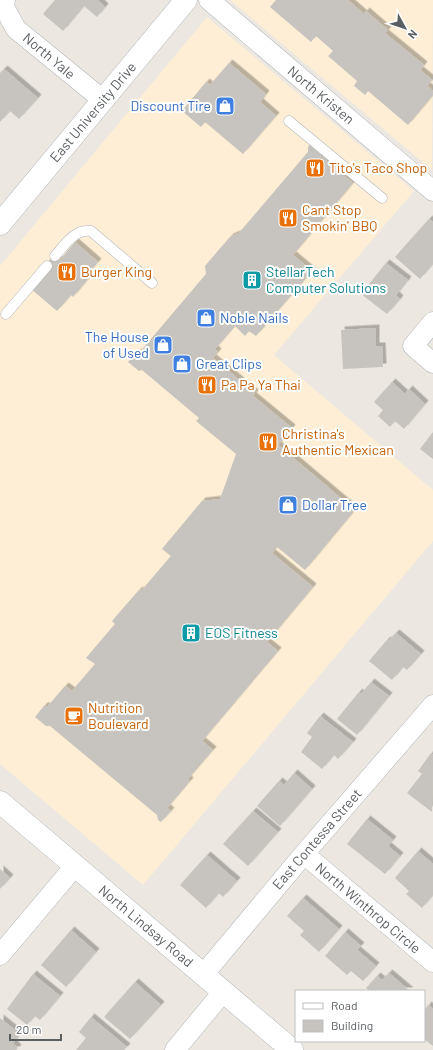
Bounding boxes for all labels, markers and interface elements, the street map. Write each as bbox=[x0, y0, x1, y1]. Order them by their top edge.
north arrow bbox=[385, 8, 425, 48]
text: N bbox=[406, 28, 420, 42]
street label: North Yale bbox=[20, 29, 79, 82]
street label: East University Drive bbox=[46, 58, 139, 165]
street label: North Kristen bbox=[285, 62, 358, 127]
shop icon: Discount Tire bbox=[214, 95, 236, 117]
place label: Discount Tire bbox=[130, 97, 211, 114]
restaurant icon: Tito's Taco Shop bbox=[304, 157, 326, 179]
place label: Tito's Taco Shop bbox=[329, 159, 427, 176]
place label: Cant Stop Smokin' BBQ bbox=[302, 201, 377, 234]
restaurant icon: Cant Stop Smokin' BBQ bbox=[277, 207, 299, 229]
restaurant icon: Burger King bbox=[56, 261, 78, 283]
place label: Burger King bbox=[81, 263, 152, 280]
place label: StellarTech Computer Solutions bbox=[266, 263, 387, 296]
building icon: StellarTech Computer Solutions bbox=[241, 269, 263, 291]
shop icon: Noble Nails bbox=[195, 307, 217, 329]
place label: Noble Nails bbox=[220, 309, 289, 326]
place label: The House of Used bbox=[85, 328, 149, 361]
shop icon: The House of Used bbox=[152, 334, 174, 356]
shop icon: Great Clips bbox=[171, 353, 193, 375]
place label: Great Clips bbox=[196, 355, 262, 372]
restaurant icon: Pa Pa Ya Thai bbox=[196, 374, 218, 396]
place label: Pa Pa Ya Thai bbox=[221, 376, 301, 393]
place label: Christina's Authentic Mexican bbox=[282, 425, 394, 458]
restaurant icon: Christina's Authentic Mexican bbox=[257, 431, 279, 453]
shop icon: Dollar Tree bbox=[277, 494, 299, 516]
place label: Dollar Tree bbox=[302, 496, 367, 513]
building icon: EOS Fitness bbox=[180, 622, 202, 644]
place label: EOS Fitness bbox=[205, 624, 278, 641]
place label: Nutrition Boulevard bbox=[88, 699, 149, 732]
cafe icon: Nutrition Boulevard bbox=[63, 705, 85, 727]
street label: East Contessa Street bbox=[268, 785, 365, 892]
street label: North Winthrop Circle bbox=[312, 859, 424, 957]
street label: North Lindsay Road bbox=[95, 881, 197, 970]
legend bbox=[295, 990, 425, 1042]
text: Road bbox=[331, 998, 358, 1012]
scale bar bbox=[10, 1016, 61, 1042]
text: Building bbox=[331, 1018, 373, 1032]
text: 20 m bbox=[16, 1022, 42, 1036]

